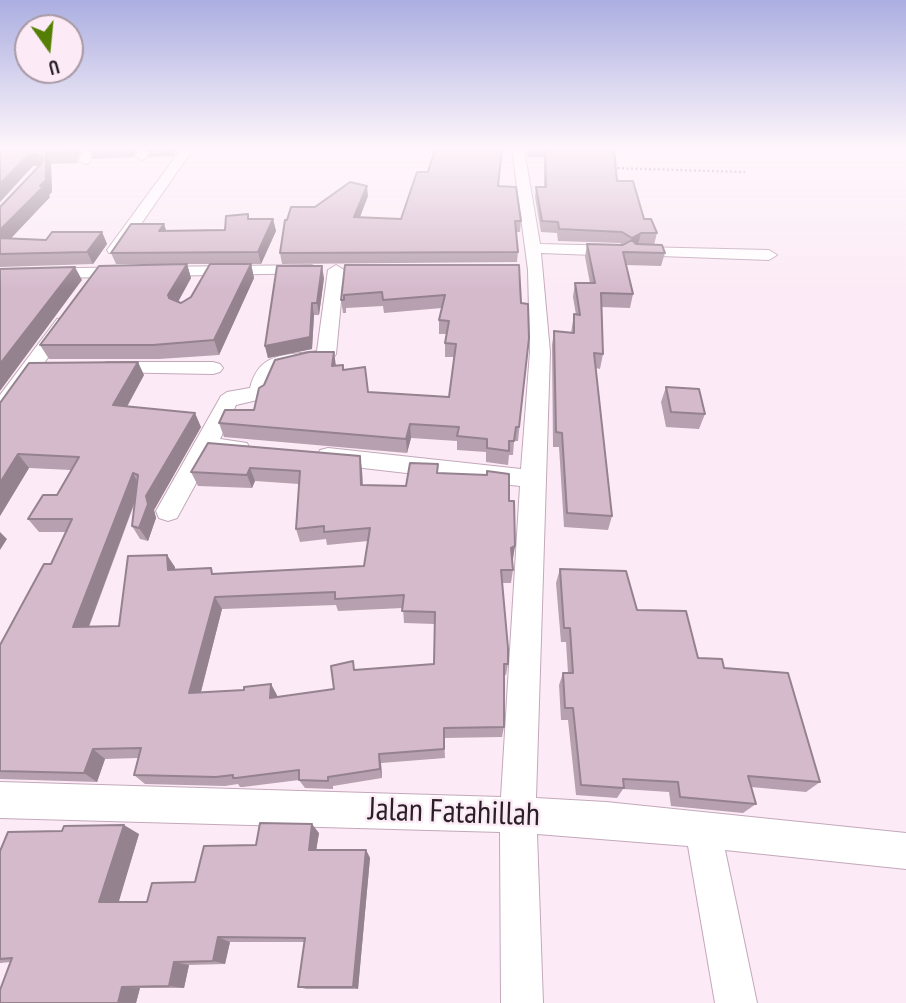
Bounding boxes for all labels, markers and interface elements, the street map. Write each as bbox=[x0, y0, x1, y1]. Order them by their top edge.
north arrow bbox=[14, 14, 84, 84]
text: U bbox=[46, 54, 62, 80]
street label: Jalan Fatahillah bbox=[367, 791, 541, 835]

